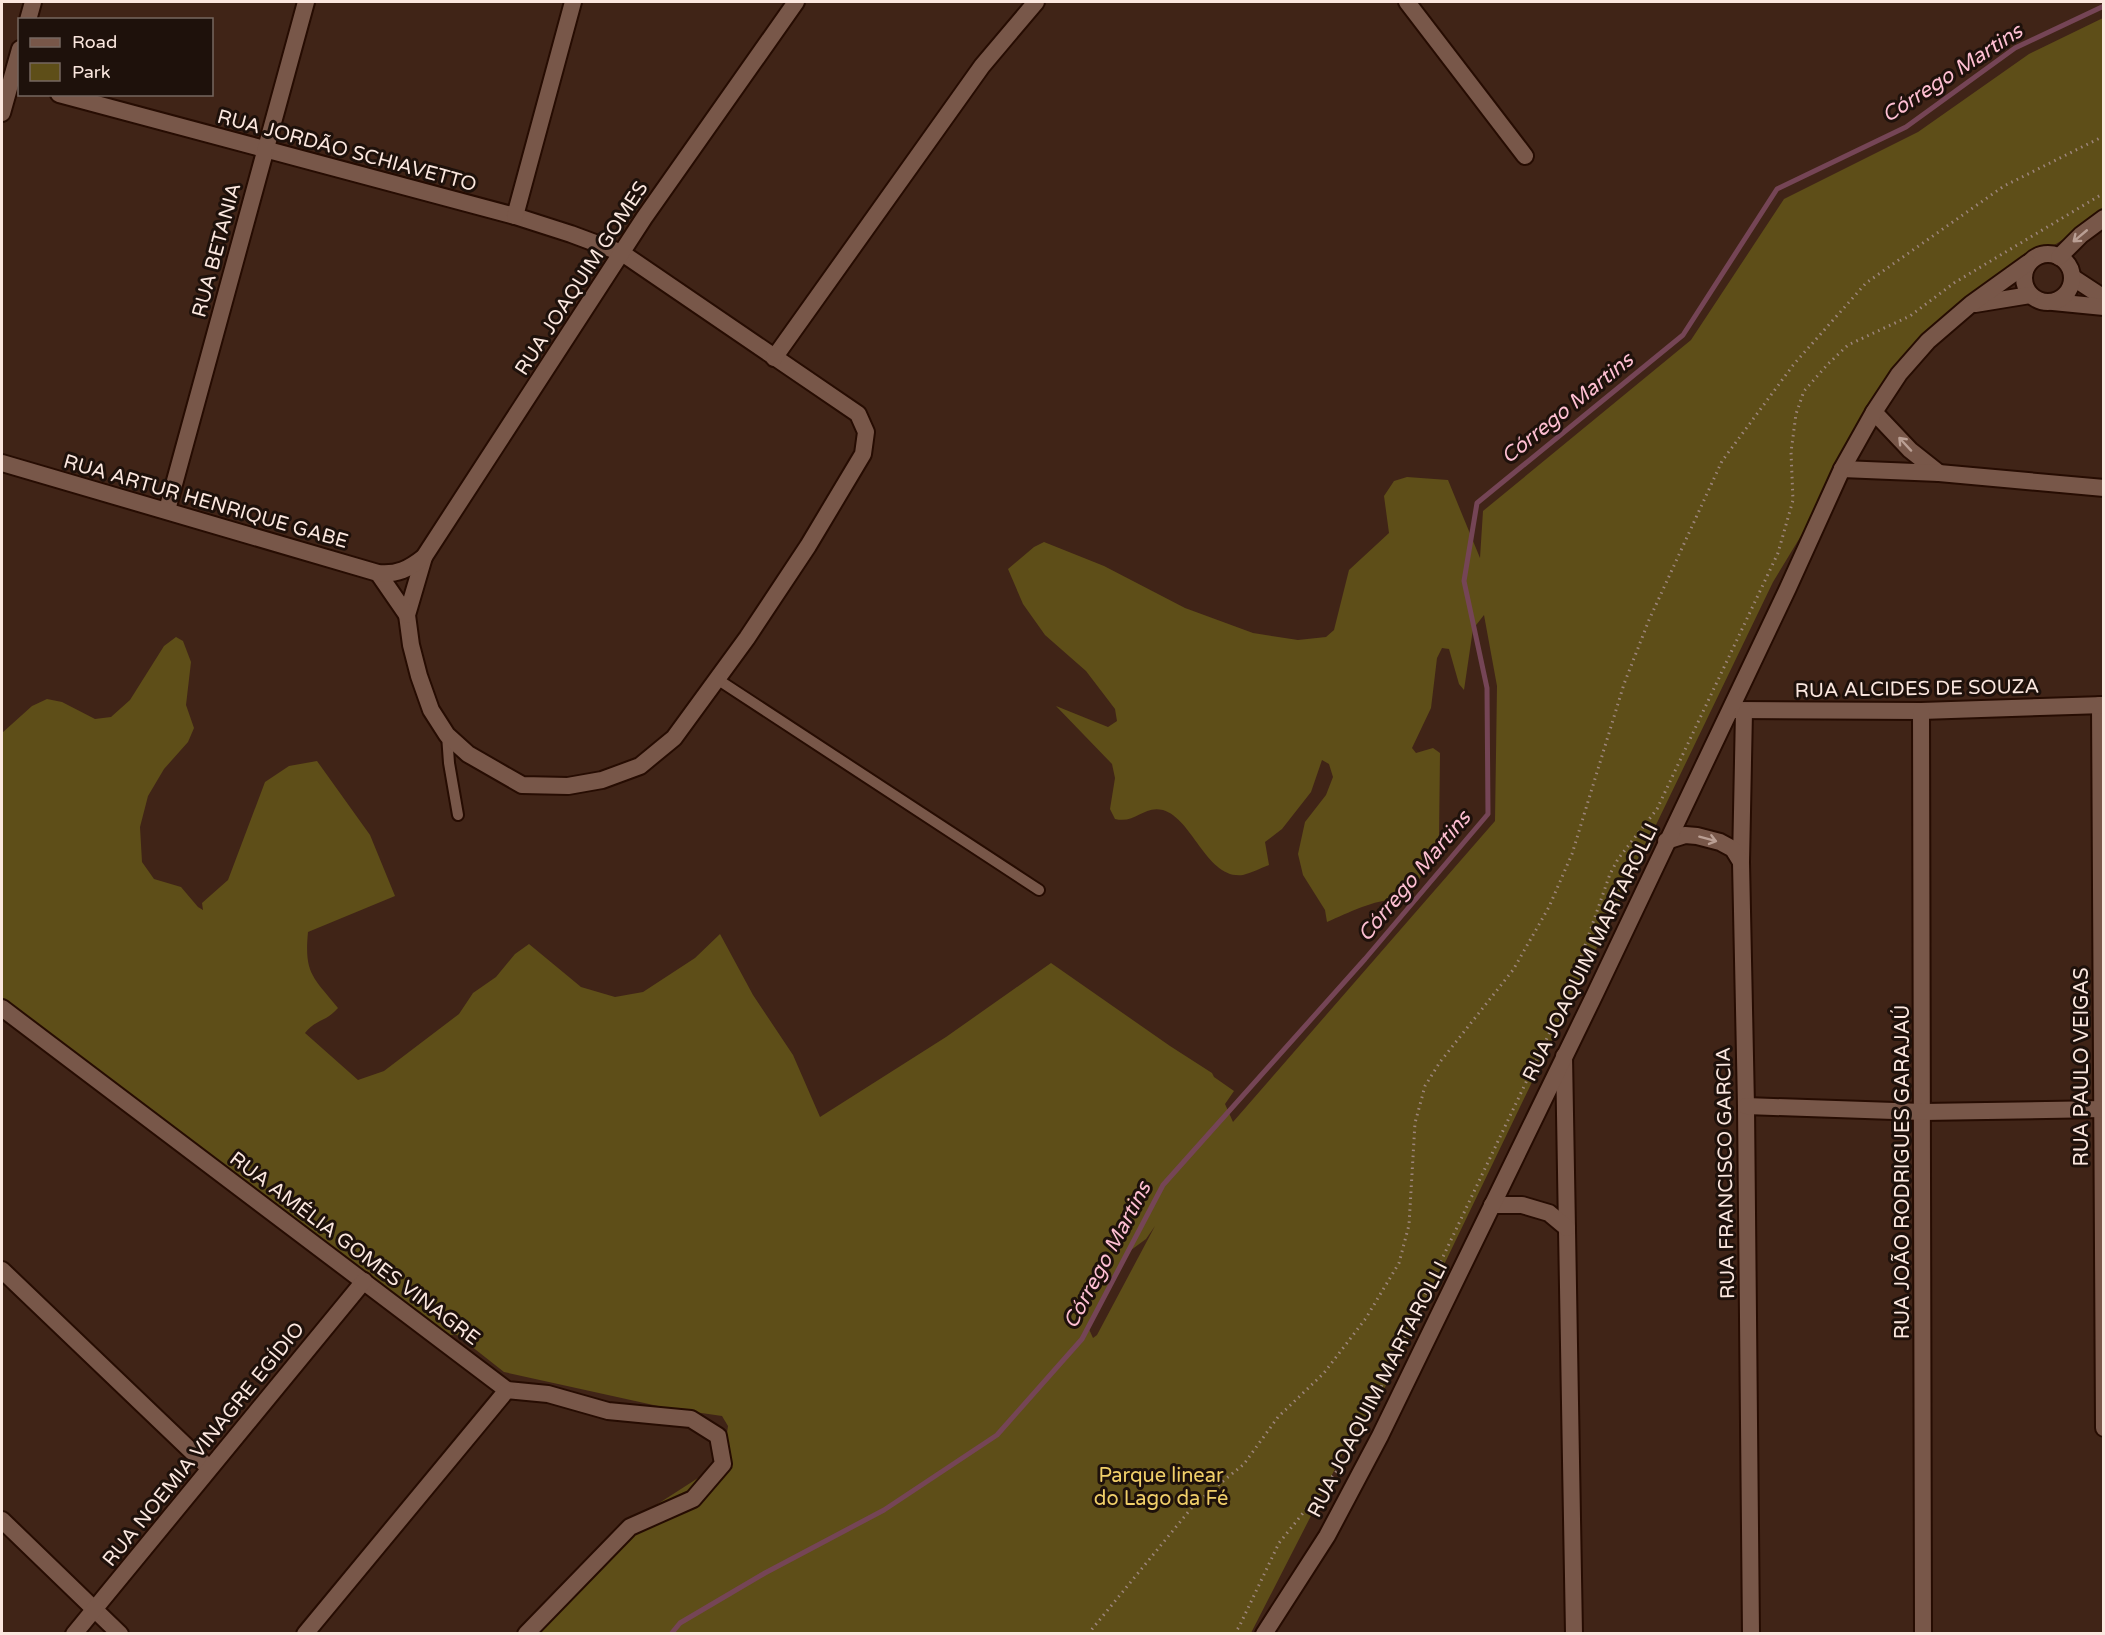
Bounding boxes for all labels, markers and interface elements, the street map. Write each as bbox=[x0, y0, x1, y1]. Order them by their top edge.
legend bbox=[18, 18, 213, 96]
water label: Córrego Martins bbox=[1877, 18, 2029, 128]
text: Road bbox=[72, 31, 117, 53]
text: Park bbox=[72, 61, 111, 83]
street label: RUA JORDÃO SCHIAVETTO bbox=[214, 104, 479, 197]
street label: RUA JOAQUIM GOMES bbox=[510, 177, 654, 380]
street label: RUA BETANIA bbox=[187, 180, 246, 320]
one-way arrow bbox=[2073, 229, 2088, 243]
water label: Córrego Martins bbox=[1496, 346, 1640, 469]
one-way arrow bbox=[1898, 437, 1912, 452]
street label: RUA ARTUR HENRIQUE GABE bbox=[61, 450, 351, 554]
street label: RUA ALCIDES DE SOUZA bbox=[1794, 675, 2040, 703]
water label: Córrego Martins bbox=[1353, 805, 1477, 947]
street label: RUA JOAQUIM MARTAROLLI bbox=[1518, 819, 1664, 1085]
one-way arrow bbox=[1698, 834, 1717, 845]
street label: RUA PAULO VEIGAS bbox=[2070, 967, 2094, 1167]
street label: RUA JOÃO RODRIGUES GARAJAÚ bbox=[1890, 1005, 1915, 1339]
street label: RUA FRANCISCO GARCIA bbox=[1712, 1047, 1740, 1299]
street label: RUA AMÉLIA GOMES VINAGRE bbox=[225, 1146, 485, 1351]
water label: Córrego Martins bbox=[1058, 1176, 1158, 1333]
street label: RUA JOAQUIM MARTAROLLI bbox=[1303, 1257, 1453, 1522]
street label: RUA NOEMIA VINAGRE EGÍDIO bbox=[97, 1317, 310, 1572]
park label: Parque linear do Lago da Fé bbox=[1094, 1464, 1228, 1511]

